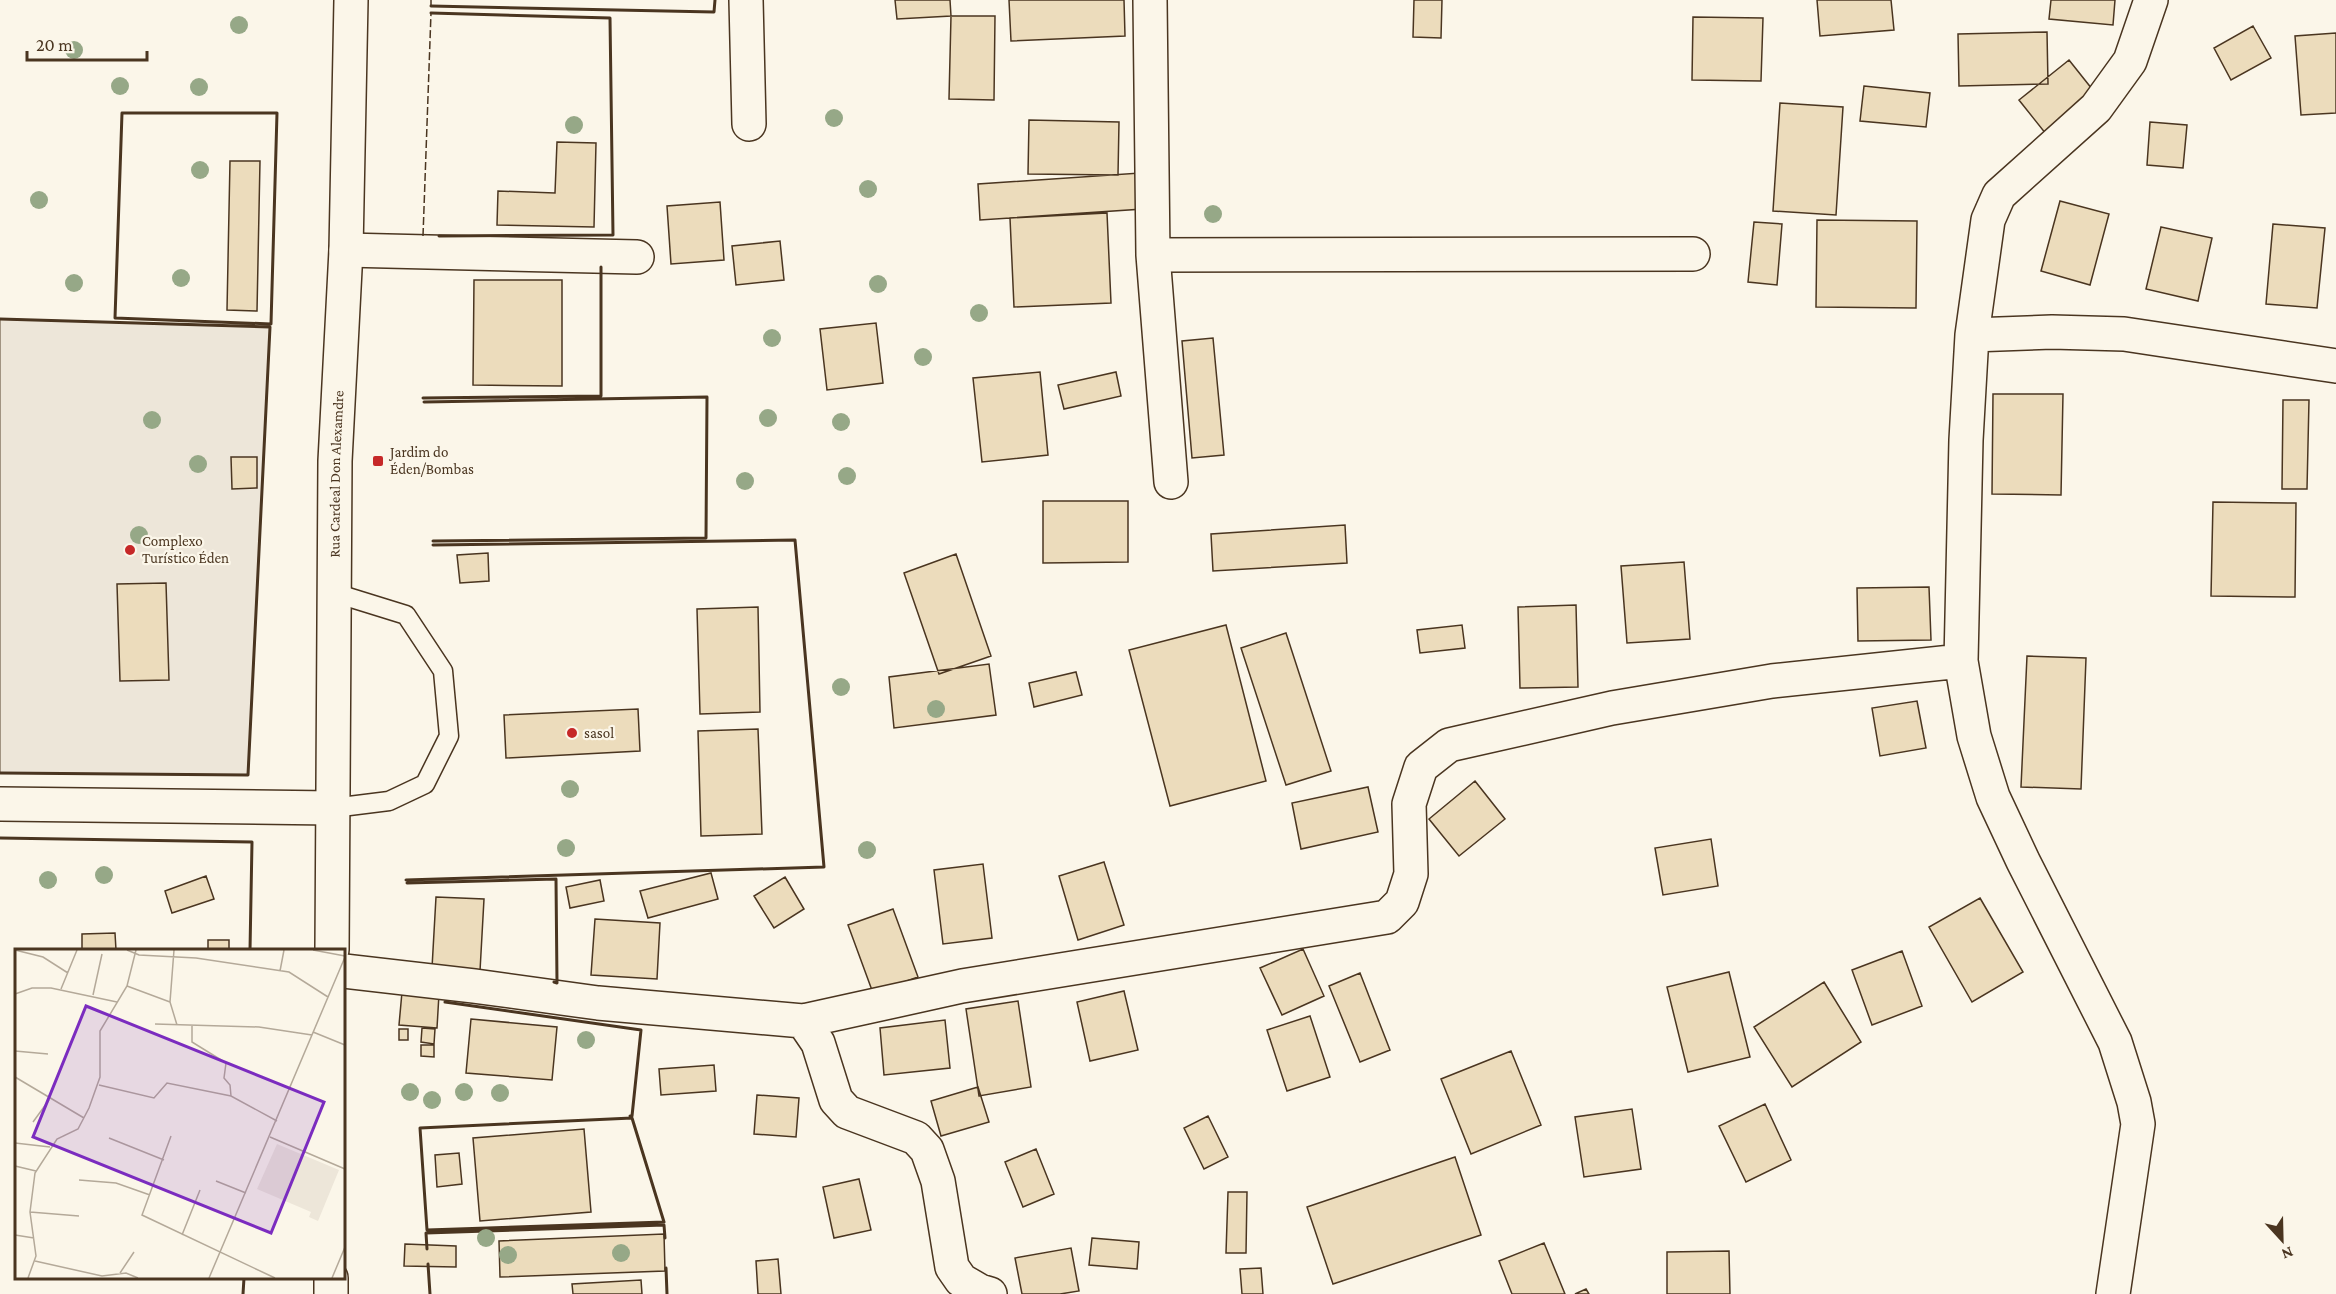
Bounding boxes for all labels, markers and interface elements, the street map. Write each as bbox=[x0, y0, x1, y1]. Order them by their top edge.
scale bar bbox=[27, 24, 147, 62]
text: 20 m bbox=[36, 35, 73, 55]
street label: Rua Cardeal Don Alexamdre bbox=[326, 390, 347, 558]
place label: Jardim do Éden/Bombas bbox=[388, 444, 474, 477]
marker: Jardim do Éden/Bombas bbox=[371, 454, 385, 468]
place label: Complexo Turístico Éden bbox=[142, 533, 229, 566]
marker: Complexo Turístico Éden bbox=[123, 543, 137, 557]
place label: sasol bbox=[584, 725, 614, 741]
marker: sasol bbox=[565, 726, 579, 740]
inset map bbox=[15, 949, 345, 1279]
north arrow bbox=[2252, 1210, 2312, 1270]
text: N bbox=[2279, 1244, 2296, 1263]

